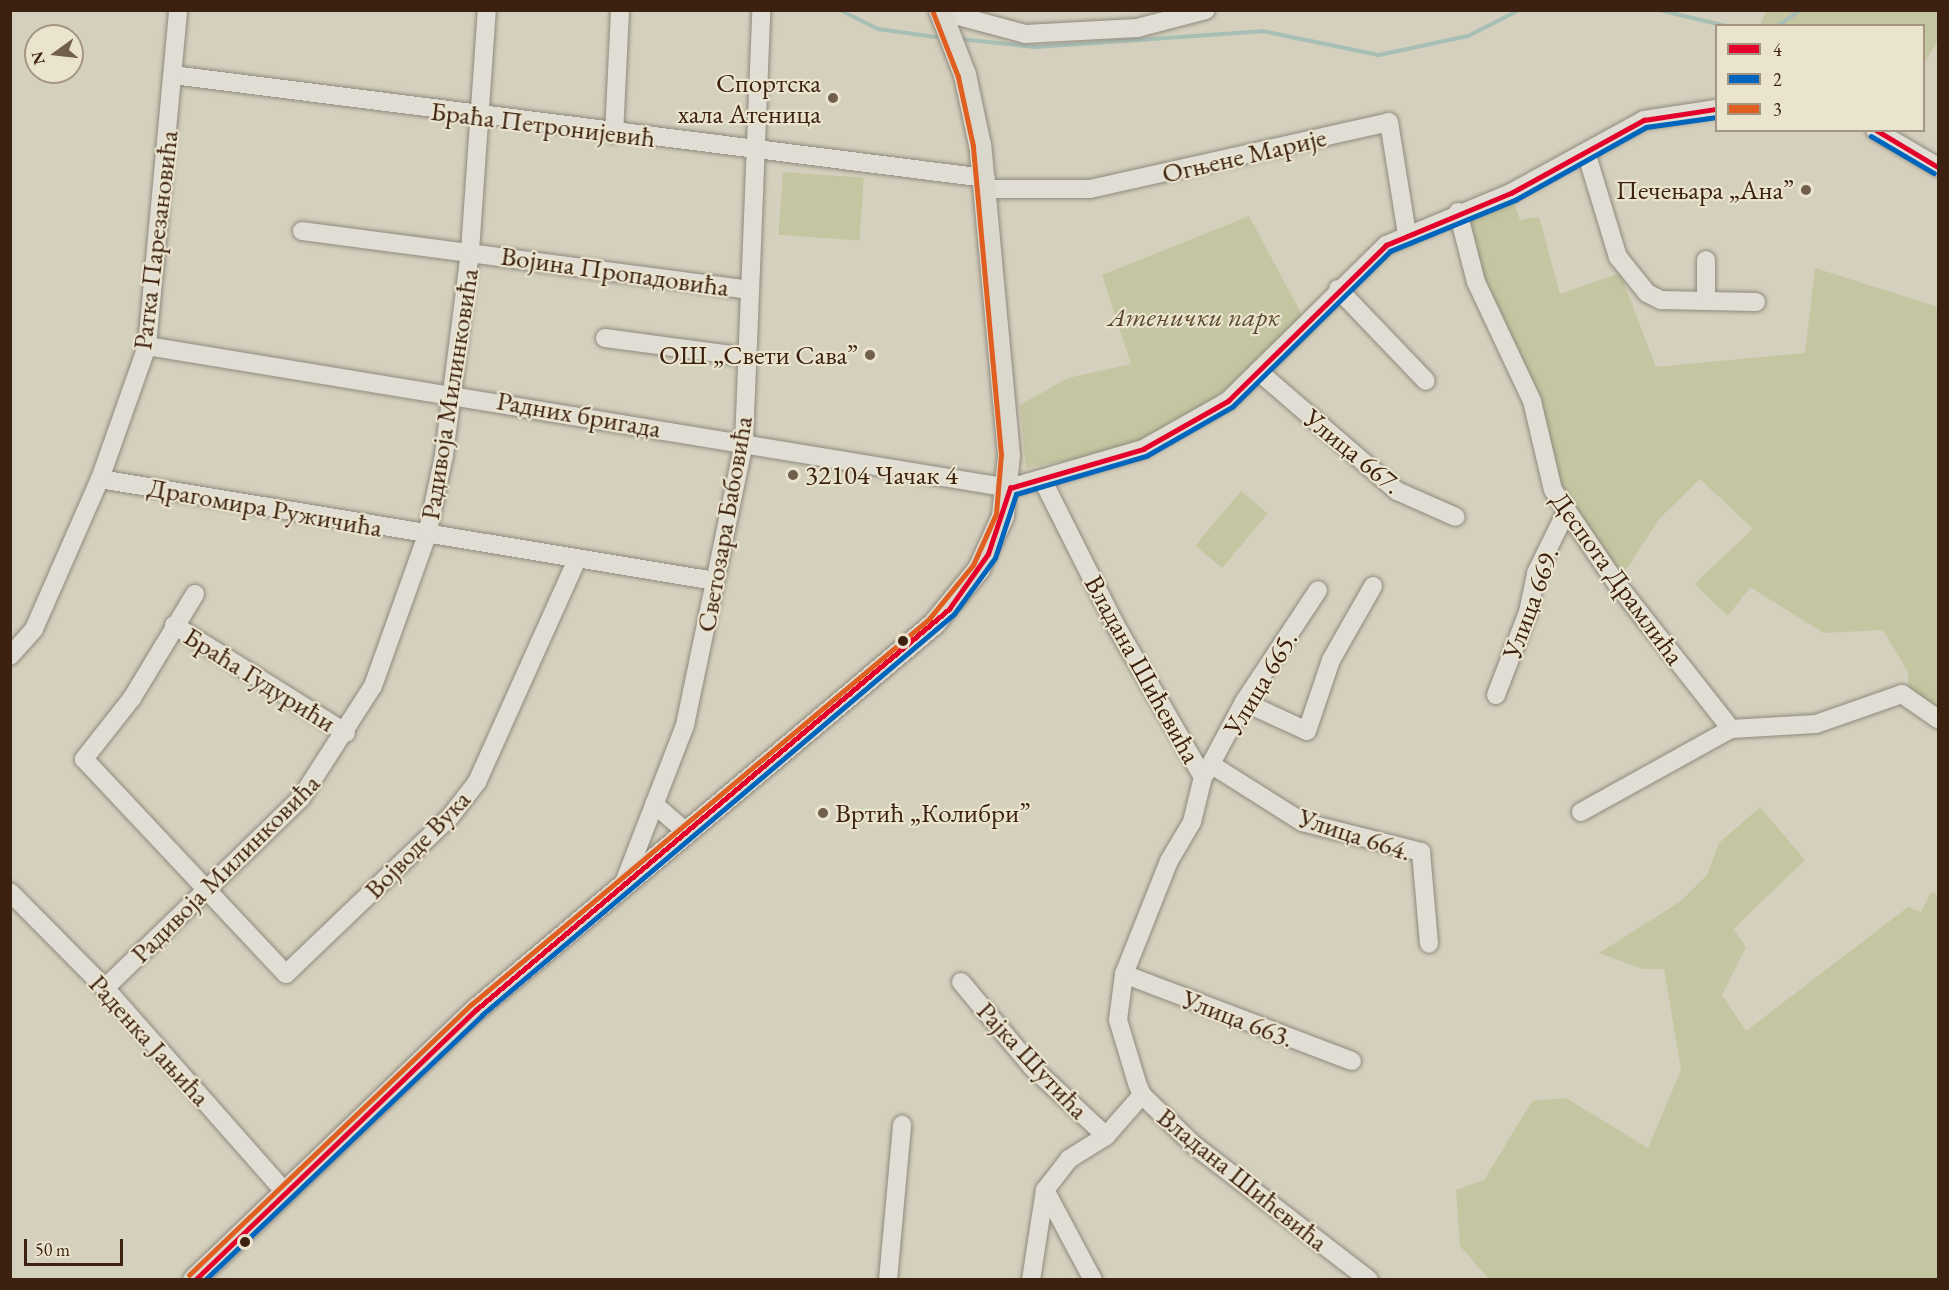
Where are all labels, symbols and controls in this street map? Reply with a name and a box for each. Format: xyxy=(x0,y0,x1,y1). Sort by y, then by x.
north arrow xyxy=(24,24,84,84)
legend xyxy=(1715,24,1925,132)
text: 4 xyxy=(1773,38,1782,61)
text: N xyxy=(26,49,50,67)
place label: Спортска хала Атеница xyxy=(678,66,821,129)
text: 2 xyxy=(1773,68,1782,91)
marker: Спортска хала Атеница xyxy=(826,91,840,105)
street label: Браћа Петронијевић xyxy=(429,94,657,154)
text: 3 xyxy=(1773,98,1782,121)
street label: Огњене Марије xyxy=(1159,120,1329,190)
street label: Ратка Парезановића xyxy=(125,128,185,352)
place label: Печењара „Ана” xyxy=(1616,174,1794,206)
marker: Печењара „Ана” xyxy=(1799,183,1813,197)
street label: Војина Пропадовића xyxy=(499,239,731,303)
street label: Радивоја Милинковића xyxy=(413,266,485,522)
park label: Атенички парк xyxy=(1108,301,1280,333)
place label: ОШ „Свети Сава” xyxy=(659,339,858,371)
marker: ОШ „Свети Сава” xyxy=(863,348,877,362)
street label: Радних бригада xyxy=(494,384,664,444)
street label: Улица 667. xyxy=(1297,402,1409,500)
street label: Светозара Бабовића xyxy=(689,413,759,635)
place label: 32104 Чачак 4 xyxy=(805,459,958,491)
marker: 32104 Чачак 4 xyxy=(786,468,800,482)
street label: Драгомира Ружичића xyxy=(145,470,385,544)
street label: Деспота Драмлића xyxy=(1544,485,1692,671)
street label: Улица 669. xyxy=(1495,543,1565,663)
street label: Владана Шићевића xyxy=(1078,569,1208,769)
street label: Браћа Гудурићи xyxy=(178,619,342,739)
street label: Улица 665. xyxy=(1216,625,1304,741)
unlabelled marker xyxy=(897,635,909,647)
street label: Радивоја Милинковића xyxy=(124,767,326,969)
street label: Војводе Вука xyxy=(357,783,477,905)
place label: Вртић „Колибри” xyxy=(835,797,1030,829)
street label: Улица 664. xyxy=(1294,801,1416,867)
marker: Вртић „Колибри” xyxy=(816,806,830,820)
street label: Раденка Јањића xyxy=(82,968,218,1112)
street label: Улица 663. xyxy=(1178,982,1298,1054)
street label: Рајка Шутића xyxy=(970,995,1096,1125)
street label: Владана Шићевића xyxy=(1151,1100,1335,1258)
scale bar xyxy=(27,1227,126,1265)
unlabelled marker xyxy=(239,1236,251,1248)
text: 50 m xyxy=(35,1238,70,1261)

